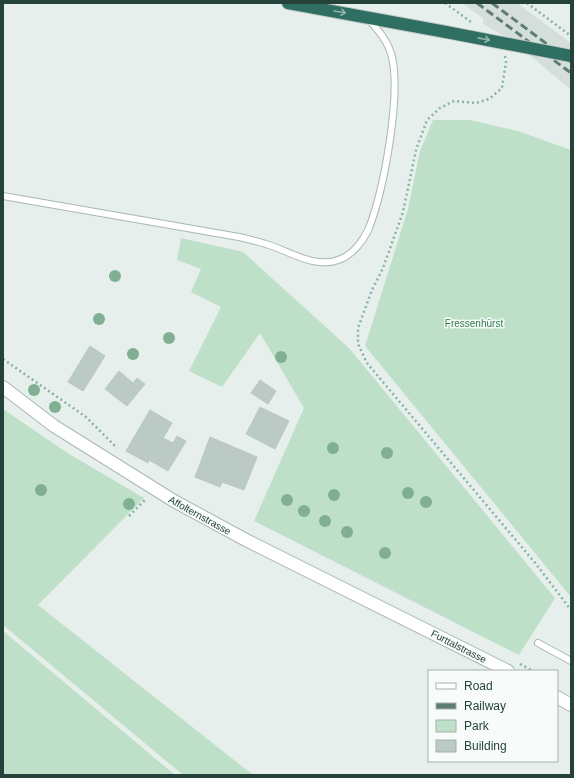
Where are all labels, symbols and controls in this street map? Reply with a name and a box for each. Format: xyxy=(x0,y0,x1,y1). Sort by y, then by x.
one-way arrow xyxy=(333,8,346,16)
one-way arrow xyxy=(477,35,490,43)
park label: Fressenhürst xyxy=(445,318,503,329)
street label: Affolternstrasse xyxy=(167,494,233,537)
street label: Furttalstrasse xyxy=(429,628,489,665)
legend xyxy=(428,670,558,762)
text: Road xyxy=(464,679,493,693)
text: Railway xyxy=(464,699,506,713)
text: Park xyxy=(464,719,490,733)
text: Building xyxy=(464,739,507,753)

